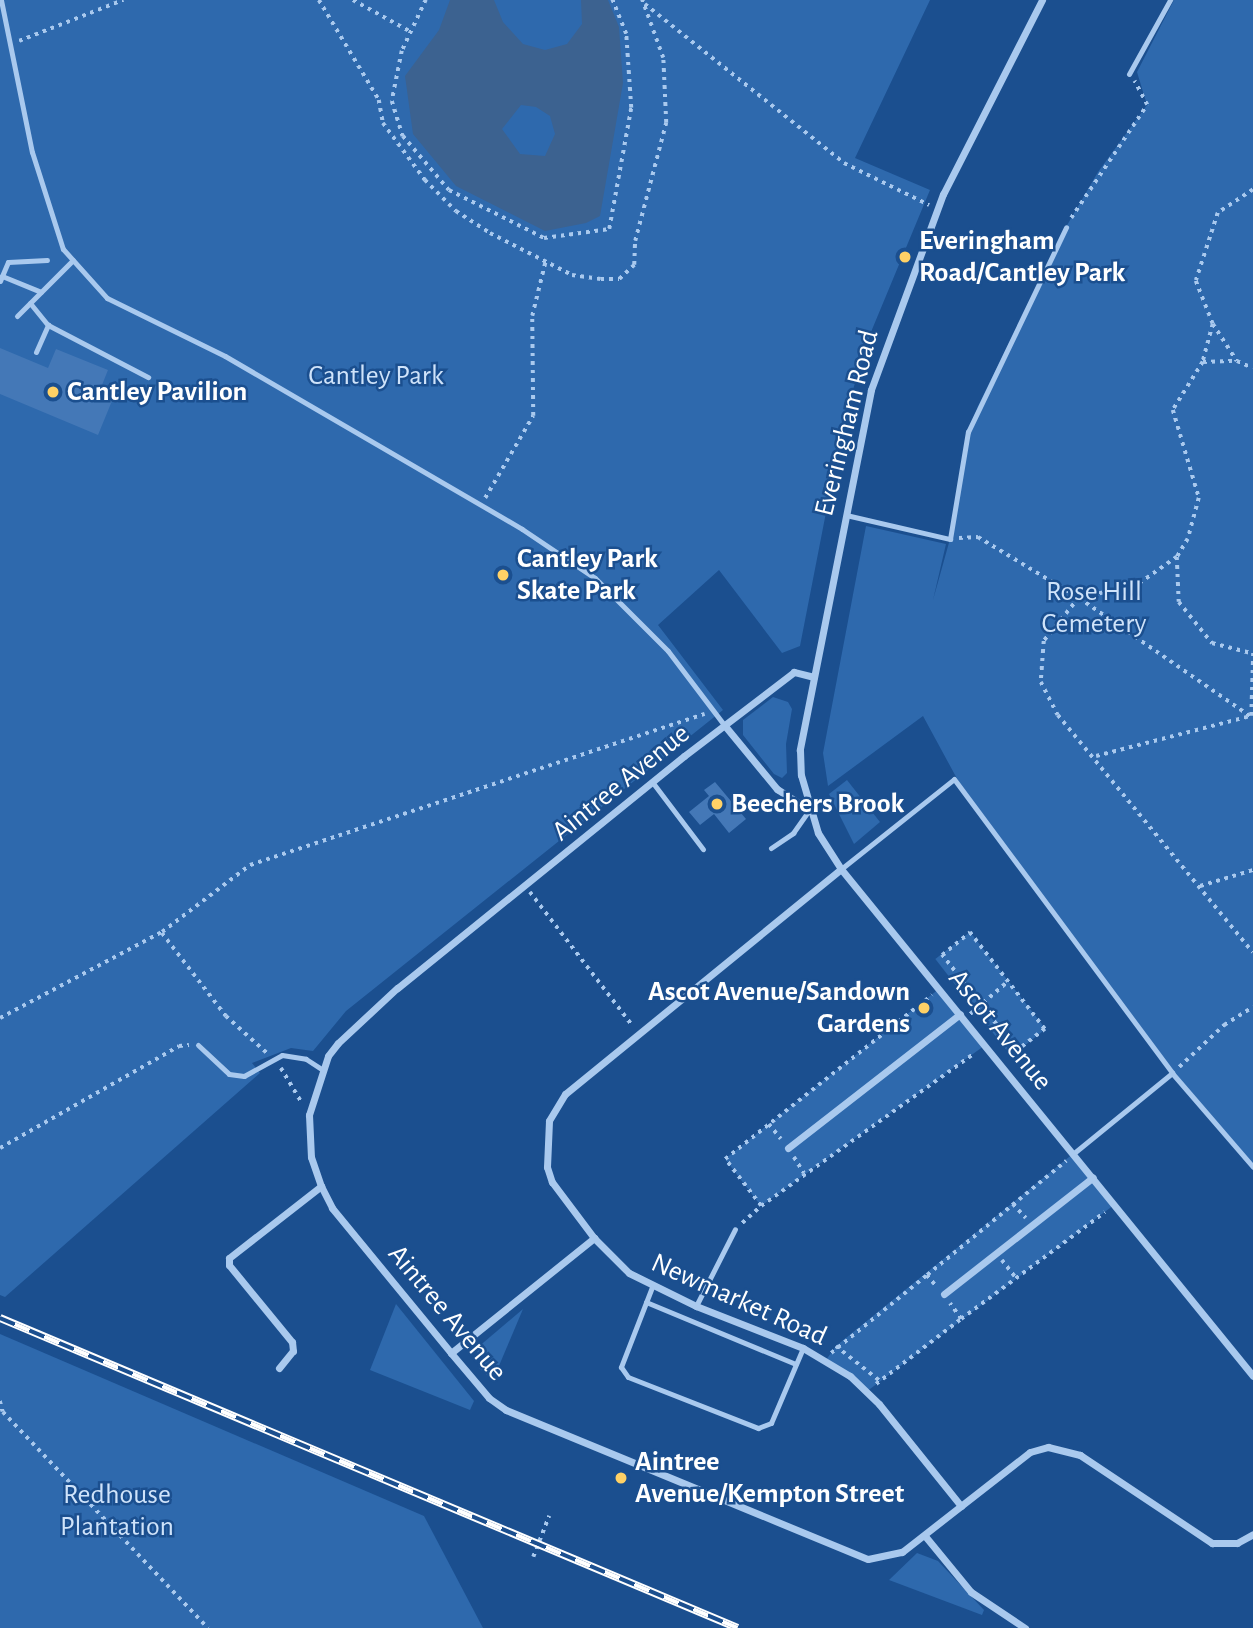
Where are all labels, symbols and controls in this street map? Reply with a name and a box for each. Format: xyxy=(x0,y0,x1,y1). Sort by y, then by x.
place label: Everingham Road/Cantley Park xyxy=(919,224,1125,290)
marker: Everingham Road/Cantley Park xyxy=(897,249,913,265)
street label: Everingham Road xyxy=(808,326,886,520)
park label: Cantley Park xyxy=(308,359,444,393)
place label: Cantley Pavilion xyxy=(67,375,247,409)
marker: Cantley Pavilion xyxy=(45,384,61,400)
place label: Cantley Park Skate Park xyxy=(517,542,658,608)
marker: Cantley Park Skate Park xyxy=(495,567,511,583)
park label: Rose Hill Cemetery xyxy=(1042,575,1146,641)
street label: Aintree Avenue xyxy=(545,717,697,849)
place label: Beechers Brook xyxy=(731,787,904,821)
marker: Beechers Brook xyxy=(709,796,725,812)
street label: Ascot Avenue xyxy=(941,963,1059,1097)
place label: Ascot Avenue/Sandown Gardens xyxy=(648,975,910,1041)
marker: Ascot Avenue/Sandown Gardens xyxy=(916,1000,932,1016)
street label: Aintree Avenue xyxy=(380,1238,514,1388)
street label: Newmarket Road xyxy=(646,1246,832,1354)
place label: Aintree Avenue/Kempton Street xyxy=(635,1445,904,1511)
marker: Aintree Avenue/Kempton Street xyxy=(613,1470,629,1486)
park label: Redhouse Plantation xyxy=(60,1478,174,1544)

